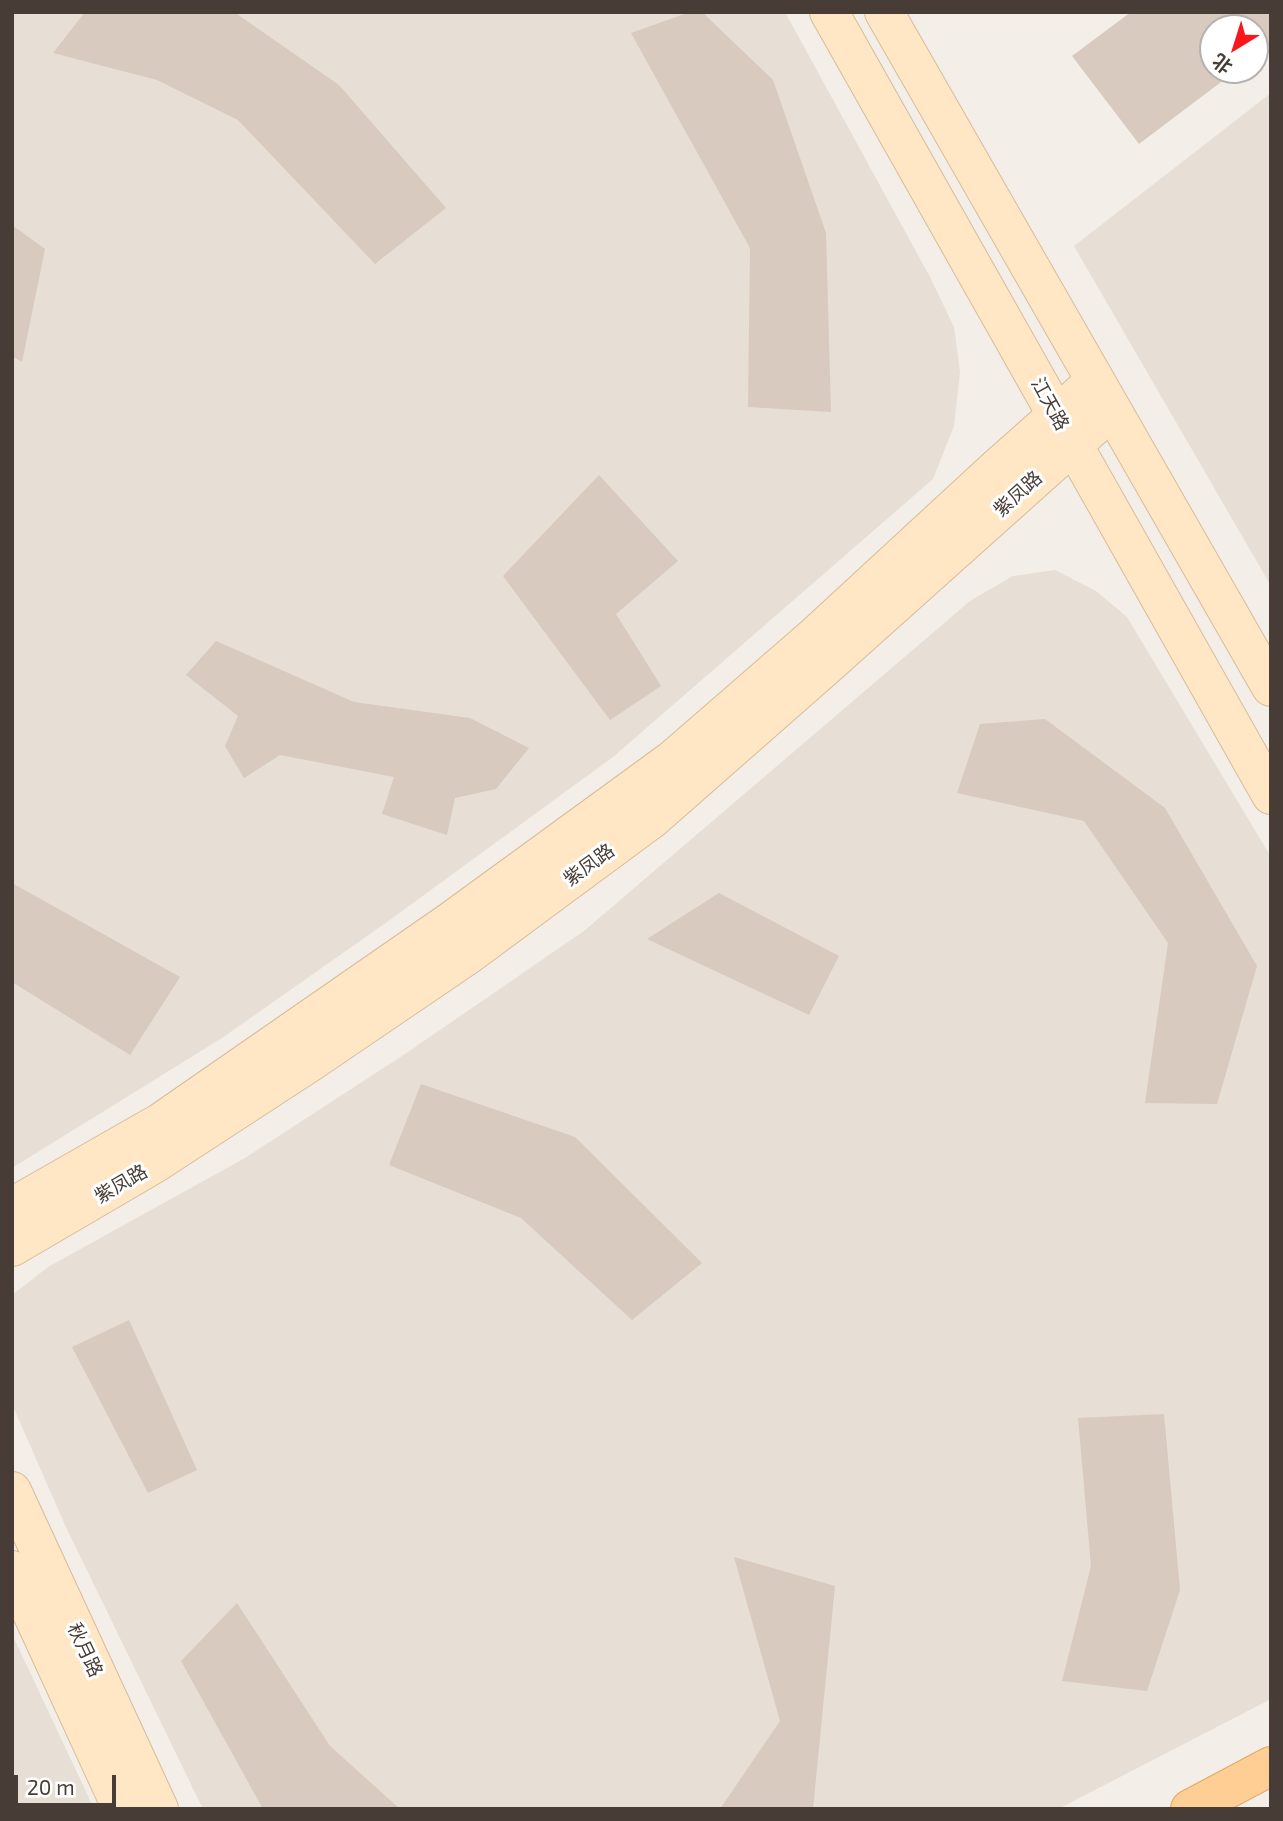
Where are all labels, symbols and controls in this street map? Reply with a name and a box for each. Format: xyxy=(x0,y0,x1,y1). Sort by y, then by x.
north arrow xyxy=(1199,14,1269,84)
text: 北 xyxy=(1207,49,1237,79)
street label: 江天路 xyxy=(1026,374,1074,434)
street label: 紫凤路 xyxy=(989,466,1047,522)
street label: 紫凤路 xyxy=(559,839,619,891)
street label: 紫凤路 xyxy=(91,1160,151,1208)
street label: 秋月路 xyxy=(63,1619,107,1681)
scale bar xyxy=(18,1762,119,1806)
text: 20 m xyxy=(27,1774,75,1799)

